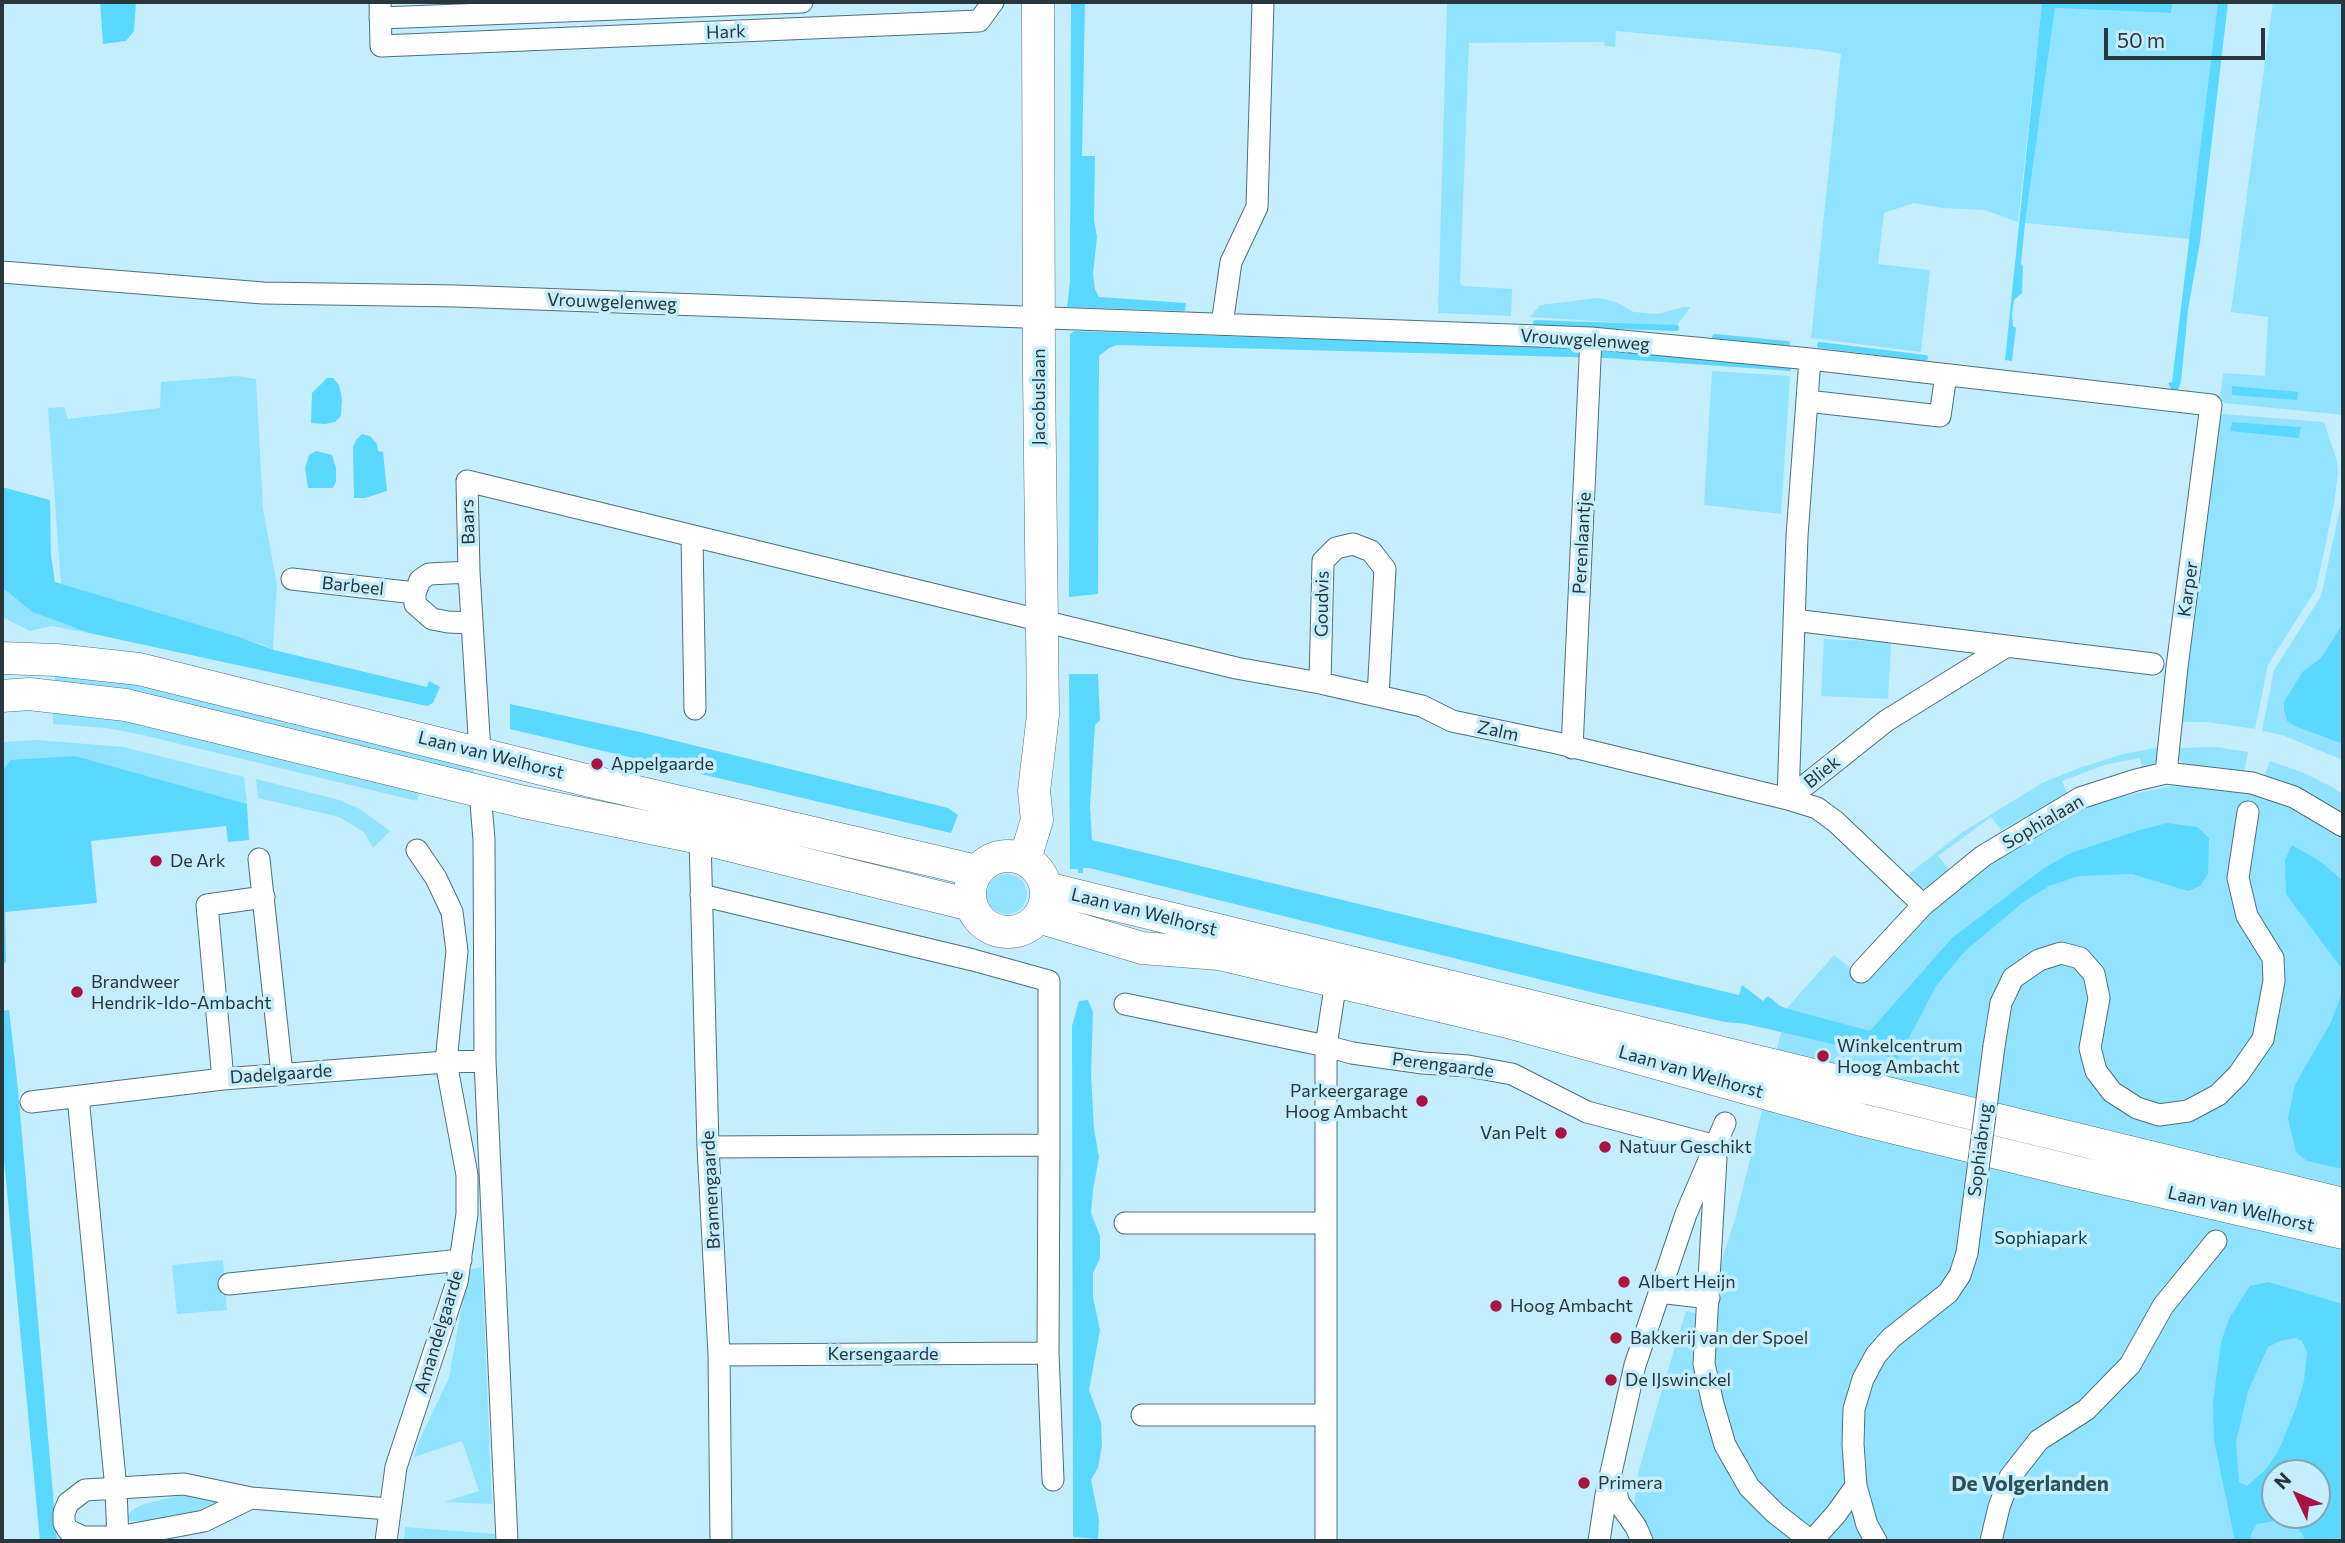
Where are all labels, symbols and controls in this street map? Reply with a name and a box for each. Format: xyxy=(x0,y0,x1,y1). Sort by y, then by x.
scale bar xyxy=(2107,14,2268,58)
street label: Hark xyxy=(706,21,746,43)
text: 50 m xyxy=(2117,27,2165,52)
street label: Vrouwgelenweg xyxy=(547,289,677,315)
street label: Vrouwgelenweg xyxy=(1519,325,1651,355)
street label: Jacobuslaan xyxy=(1028,349,1050,445)
street label: Perenlaantje xyxy=(1569,491,1595,595)
street label: Baars xyxy=(456,499,480,545)
street label: Karper xyxy=(2173,560,2203,618)
street label: Goudvis xyxy=(1311,571,1333,637)
street label: Barbeel xyxy=(321,572,385,600)
street label: Zalm xyxy=(1475,716,1521,746)
street label: Laan van Welhorst xyxy=(416,726,566,784)
street label: Bliek xyxy=(1800,751,1844,793)
place label: Appelgaarde xyxy=(611,753,714,775)
marker: Appelgaarde xyxy=(589,756,605,772)
street label: Sophialaan xyxy=(1999,790,2087,854)
place label: De Ark xyxy=(170,850,226,872)
marker: De Ark xyxy=(148,853,164,869)
street label: Laan van Welhorst xyxy=(1069,883,1219,941)
place label: Brandweer Hendrik-Ido-Ambacht xyxy=(91,971,272,1014)
marker: Brandweer Hendrik-Ido-Ambacht xyxy=(69,984,85,1000)
place label: Winkelcentrum Hoog Ambacht xyxy=(1837,1035,1963,1078)
street label: Laan van Welhorst xyxy=(1616,1041,1766,1103)
street label: Perengaarde xyxy=(1391,1048,1495,1082)
marker: Winkelcentrum Hoog Ambacht xyxy=(1815,1048,1831,1064)
street label: Dadelgaarde xyxy=(229,1060,333,1088)
place label: Parkeergarage Hoog Ambacht xyxy=(1285,1080,1408,1122)
marker: Parkeergarage Hoog Ambacht xyxy=(1414,1093,1430,1109)
street label: Sophiabrug xyxy=(1964,1102,1996,1198)
place label: Van Pelt xyxy=(1480,1122,1547,1144)
marker: Van Pelt xyxy=(1553,1125,1569,1141)
street label: Bramengaarde xyxy=(697,1130,725,1250)
place label: Natuur Geschikt xyxy=(1619,1136,1752,1158)
marker: Natuur Geschikt xyxy=(1597,1139,1613,1155)
street label: Laan van Welhorst xyxy=(2166,1182,2316,1236)
park label: Sophiapark xyxy=(1994,1227,2088,1249)
street label: Amandelgaarde xyxy=(410,1268,468,1396)
place label: Albert Heijn xyxy=(1638,1271,1736,1293)
marker: Albert Heijn xyxy=(1616,1274,1632,1290)
place label: Hoog Ambacht xyxy=(1510,1295,1633,1317)
marker: Hoog Ambacht xyxy=(1488,1298,1504,1314)
place label: Bakkerij van der Spoel xyxy=(1630,1327,1808,1349)
marker: Bakkerij van der Spoel xyxy=(1608,1330,1624,1346)
street label: Kersengaarde xyxy=(827,1343,939,1365)
place label: De IJswinckel xyxy=(1625,1369,1731,1391)
marker: De IJswinckel xyxy=(1603,1372,1619,1388)
north arrow xyxy=(2261,1459,2331,1529)
text: N xyxy=(2269,1467,2295,1494)
district label: De Volgerlanden xyxy=(1951,1471,2109,1497)
place label: Primera xyxy=(1598,1472,1663,1494)
marker: Primera xyxy=(1576,1475,1592,1491)

